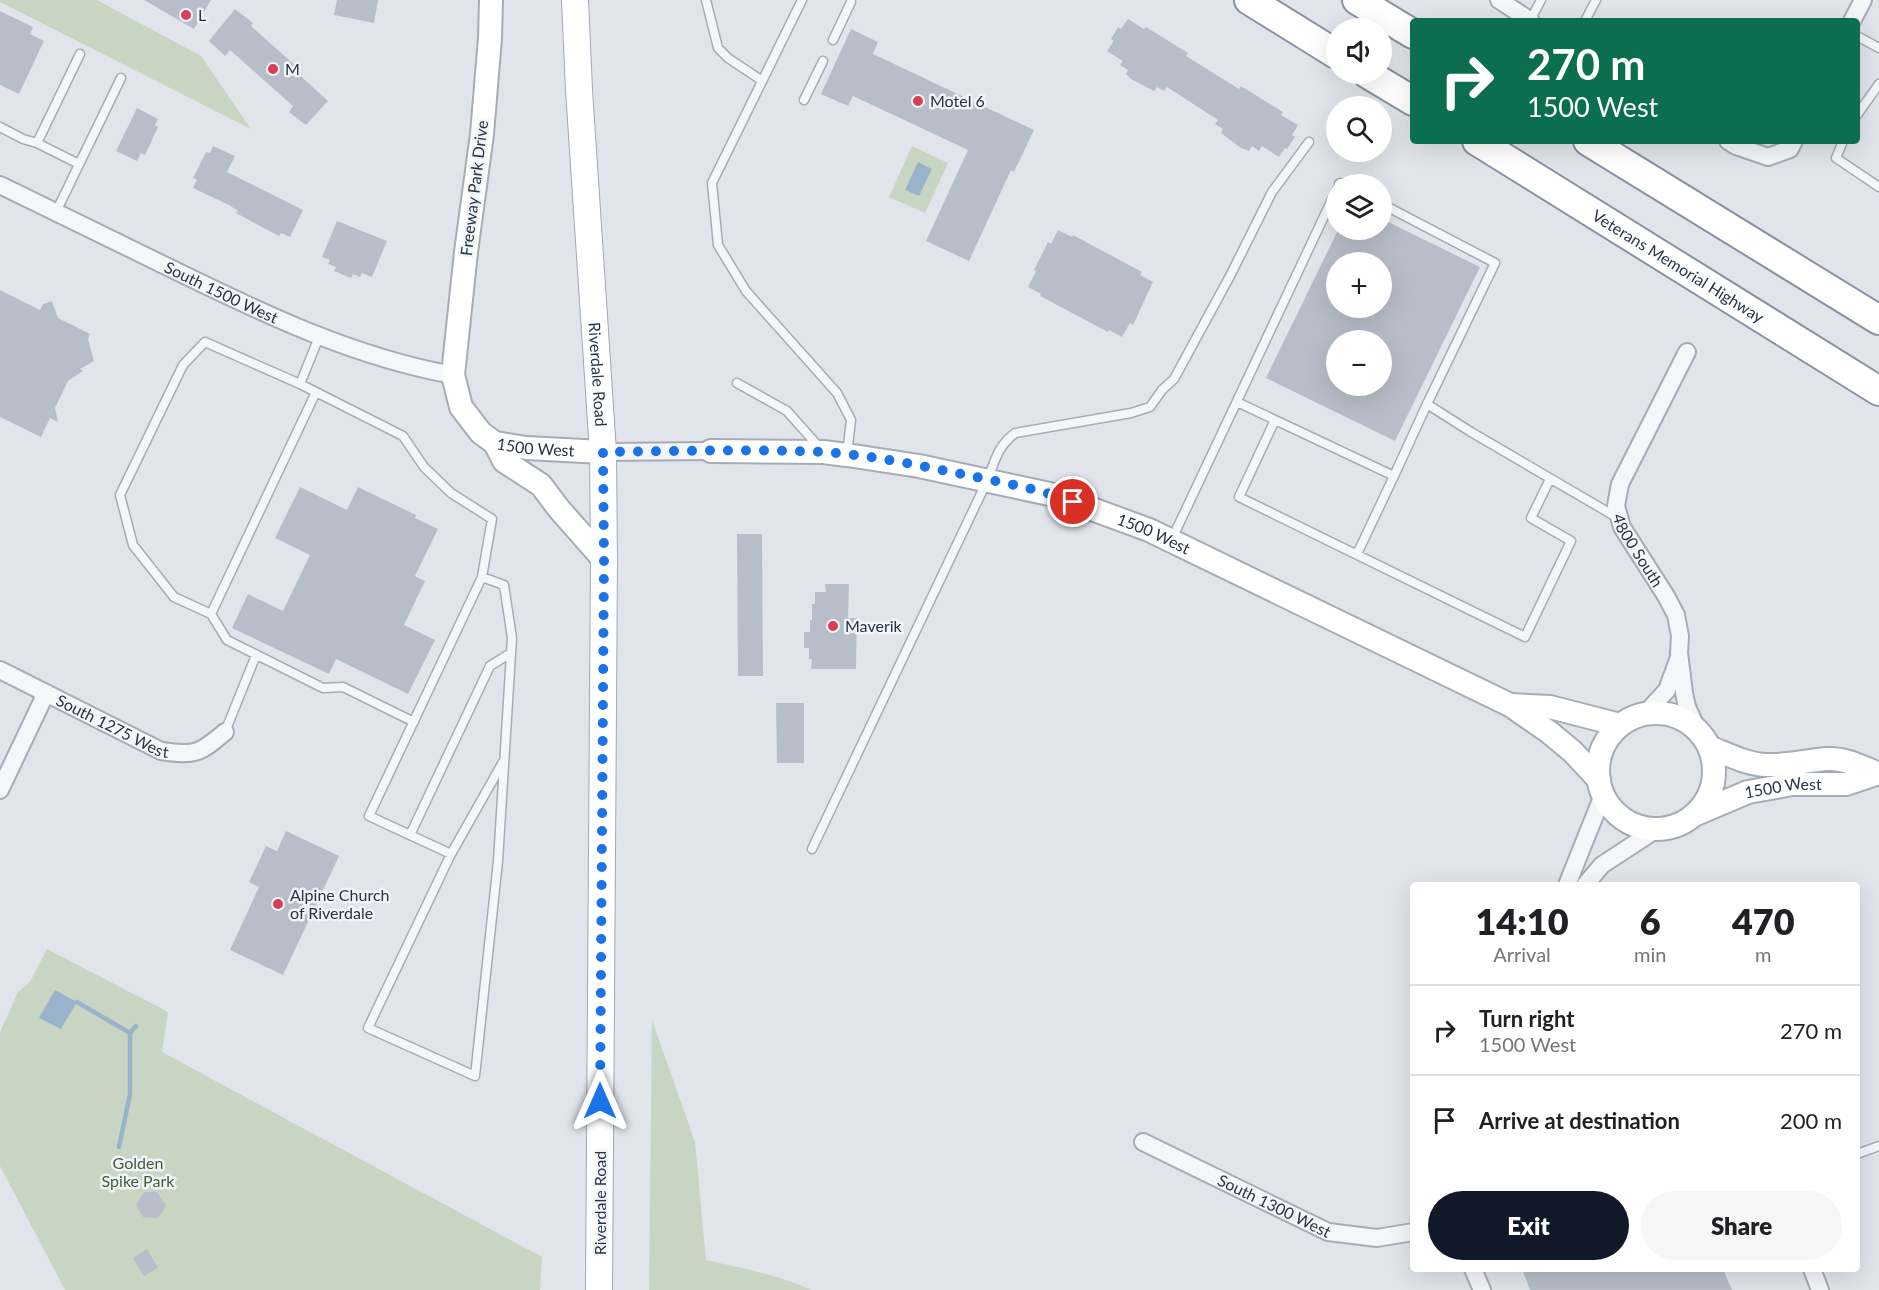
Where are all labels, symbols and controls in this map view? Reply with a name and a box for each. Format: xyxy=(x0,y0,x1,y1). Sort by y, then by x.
place label: L xyxy=(198,5,206,24)
marker: L xyxy=(179,8,193,22)
map controls xyxy=(1326,18,1392,396)
button: sound xyxy=(1326,18,1392,84)
text: 270 m xyxy=(1527,39,1645,89)
icon: right xyxy=(1428,42,1506,120)
place label: M xyxy=(285,59,300,78)
marker: M xyxy=(266,62,280,76)
text: 1500 West xyxy=(1527,90,1658,123)
place label: Motel 6 xyxy=(930,91,985,110)
marker: Motel 6 xyxy=(911,94,925,108)
button: search xyxy=(1326,96,1392,162)
street label: Freeway Park Drive xyxy=(456,119,491,257)
button: layers xyxy=(1326,174,1392,240)
street label: Veterans Memorial Highway xyxy=(1589,205,1768,327)
button: + xyxy=(1326,252,1392,318)
street label: South 1500 West xyxy=(162,257,281,327)
street label: Riverdale Road xyxy=(585,321,611,427)
button: − xyxy=(1326,330,1392,396)
street label: 1500 West xyxy=(496,433,575,460)
pin xyxy=(1047,476,1098,527)
icon: arrive xyxy=(1056,485,1089,518)
street label: 1500 West xyxy=(1115,509,1194,558)
street label: 4800 South xyxy=(1610,511,1668,590)
place label: Maverik xyxy=(845,616,903,635)
marker: Maverik xyxy=(826,619,840,633)
street label: South 1275 West xyxy=(53,690,170,761)
street label: 1500 West xyxy=(1743,773,1822,801)
place label: Alpine Church of Riverdale xyxy=(290,885,389,922)
marker: Alpine Church of Riverdale xyxy=(271,897,285,911)
text: 14:10 xyxy=(1475,899,1569,943)
text: 6 xyxy=(1640,899,1661,943)
text: 470 xyxy=(1732,899,1795,943)
text: Arrival xyxy=(1493,942,1551,966)
text: min xyxy=(1634,942,1666,966)
text: m xyxy=(1755,942,1771,966)
text: Turn right xyxy=(1479,1005,1574,1032)
icon: right xyxy=(1428,1014,1461,1047)
text: 270 m xyxy=(1780,1017,1842,1044)
text: 1500 West xyxy=(1479,1032,1576,1056)
position arrow xyxy=(568,1069,632,1133)
icon: arrive xyxy=(1428,1104,1461,1137)
text: Arrive at destination xyxy=(1479,1107,1680,1134)
text: 200 m xyxy=(1780,1107,1842,1134)
street label: Riverdale Road xyxy=(590,1151,609,1255)
park label: Golden Spike Park xyxy=(102,1153,175,1190)
street label: South 1300 West xyxy=(1215,1170,1334,1241)
button: Exit xyxy=(1428,1191,1629,1260)
button: Share xyxy=(1641,1191,1842,1260)

